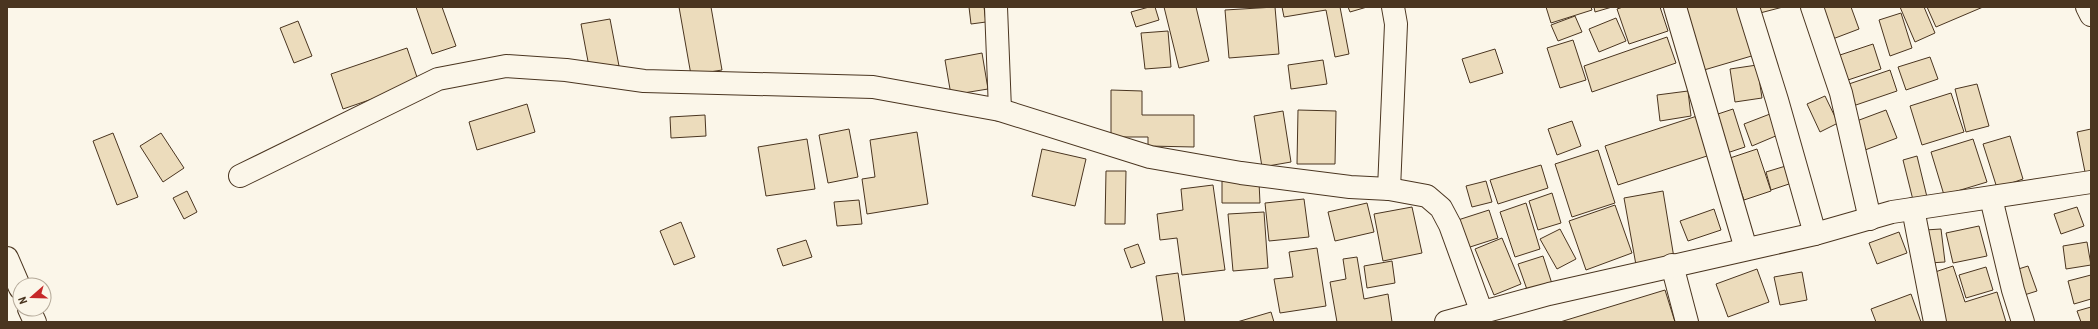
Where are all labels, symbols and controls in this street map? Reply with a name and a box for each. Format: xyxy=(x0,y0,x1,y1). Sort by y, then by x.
north arrow xyxy=(12,277,52,317)
text: N xyxy=(16,295,30,306)

